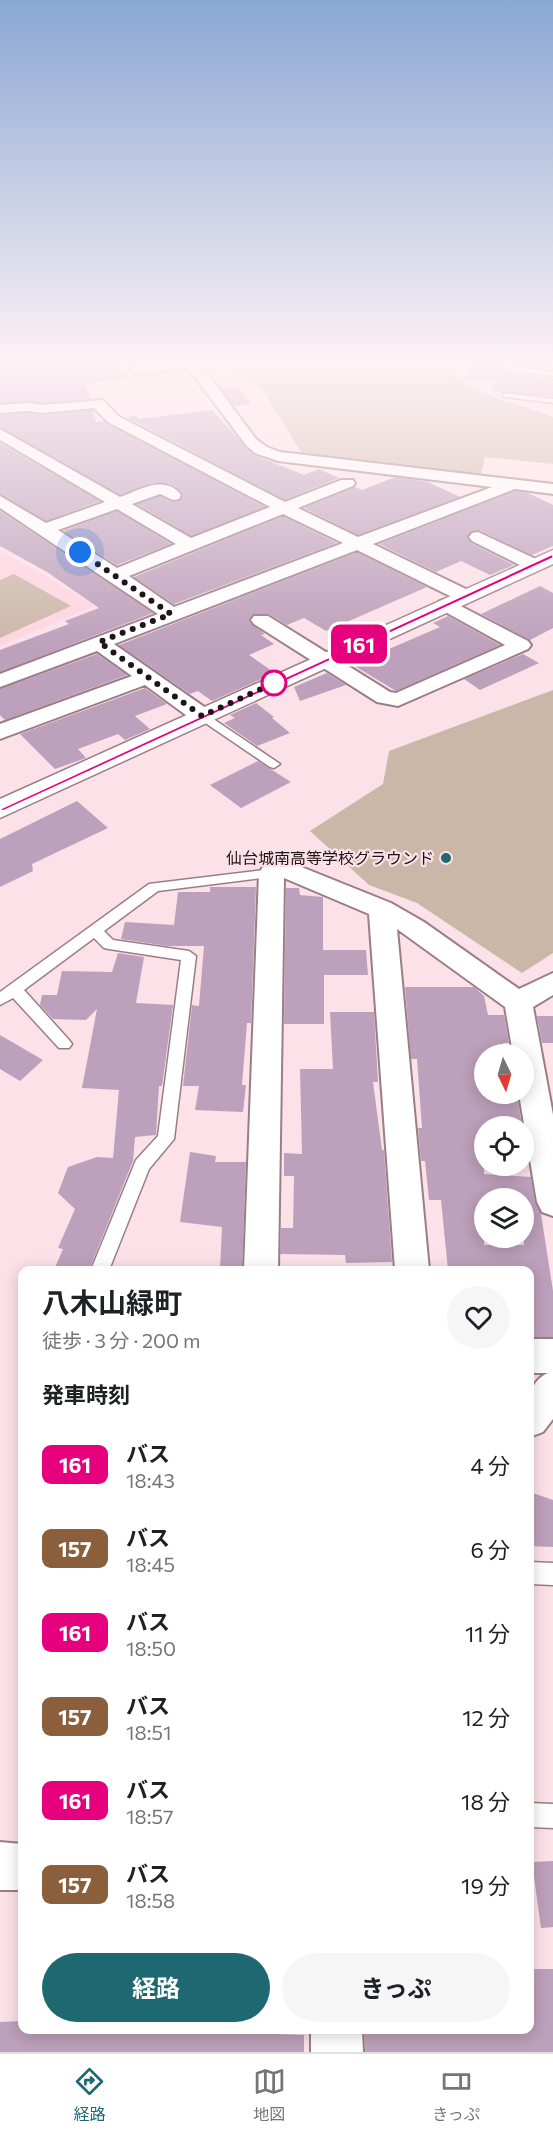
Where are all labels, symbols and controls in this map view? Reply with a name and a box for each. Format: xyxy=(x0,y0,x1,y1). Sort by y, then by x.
your location xyxy=(65,537,95,567)
line badge: 161 xyxy=(324,624,394,664)
text: 161 xyxy=(343,632,375,657)
unlabelled marker xyxy=(261,670,287,696)
place label: 仙台城南高等学校グラウンド xyxy=(226,848,434,867)
marker: 仙台城南高等学校グラウンド xyxy=(439,851,453,865)
north arrow xyxy=(474,1044,534,1104)
map controls xyxy=(474,1044,534,1248)
button: locate xyxy=(474,1116,534,1176)
button: layers xyxy=(474,1188,534,1248)
text: 八木山緑町 xyxy=(42,1285,182,1319)
button: heart xyxy=(447,1286,510,1349)
text: 徒歩 · 3 分 · 200 m xyxy=(42,1328,200,1352)
text: 発車時刻 xyxy=(42,1381,130,1408)
text: バス xyxy=(126,1440,170,1467)
text: 161 xyxy=(59,1452,91,1477)
text: 4 分 xyxy=(471,1452,510,1479)
text: 18:43 xyxy=(126,1468,175,1492)
text: バス xyxy=(126,1524,170,1551)
text: 157 xyxy=(58,1536,92,1561)
text: 6 分 xyxy=(470,1536,510,1563)
text: 18:45 xyxy=(126,1552,175,1576)
text: バス xyxy=(126,1608,170,1635)
text: 161 xyxy=(59,1620,91,1645)
text: 11 分 xyxy=(465,1620,510,1647)
text: 18:50 xyxy=(126,1636,176,1660)
text: バス xyxy=(126,1692,170,1719)
text: 157 xyxy=(58,1704,92,1729)
text: 12 分 xyxy=(462,1704,510,1731)
text: 18:51 xyxy=(126,1720,171,1744)
text: バス xyxy=(126,1776,170,1803)
text: 161 xyxy=(59,1788,91,1813)
text: 18 分 xyxy=(461,1788,510,1815)
text: 18:57 xyxy=(126,1804,173,1828)
text: バス xyxy=(126,1860,170,1887)
text: 157 xyxy=(58,1872,92,1897)
text: 19 分 xyxy=(461,1872,510,1899)
text: 18:58 xyxy=(126,1888,175,1912)
button: 経路 xyxy=(42,1953,270,2022)
button: きっぷ xyxy=(282,1953,510,2022)
tab: 経路 xyxy=(73,2065,106,2125)
tab: 地図 xyxy=(253,2065,286,2125)
tab: きっぷ xyxy=(432,2065,480,2125)

